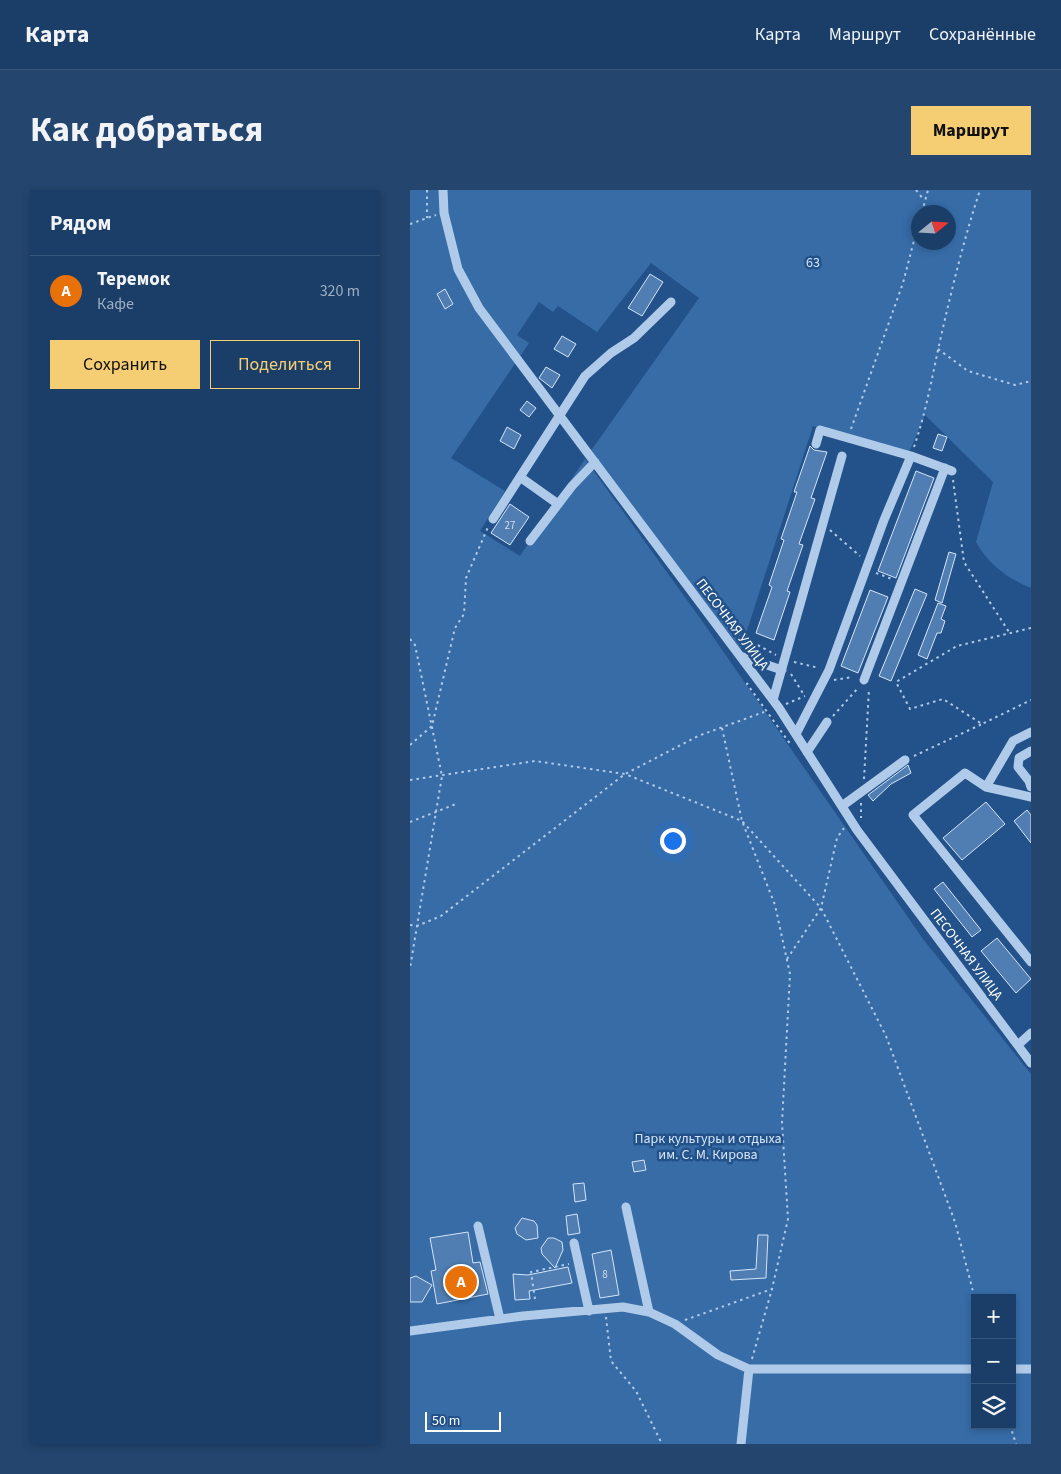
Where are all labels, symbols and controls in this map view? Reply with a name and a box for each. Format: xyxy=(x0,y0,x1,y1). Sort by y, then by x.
text: Карта xyxy=(25,17,89,52)
text: Карта xyxy=(755,22,801,47)
text: Маршрут xyxy=(829,22,901,47)
text: Сохранённые xyxy=(929,22,1036,47)
text: Как добраться xyxy=(30,105,263,155)
button: Маршрут xyxy=(911,106,1031,155)
north arrow xyxy=(911,205,956,250)
text: Рядом xyxy=(50,208,111,238)
park label: 63 xyxy=(806,253,820,273)
text: Теремок xyxy=(97,266,170,293)
text: A xyxy=(61,280,71,302)
text: 320 m xyxy=(320,280,360,302)
text: Кафе xyxy=(97,293,134,315)
button: Сохранить xyxy=(50,340,200,389)
button: Поделиться xyxy=(210,340,360,389)
house number: 27 xyxy=(505,518,515,533)
street label: ПЕСОЧНАЯ УЛИЦА xyxy=(691,575,774,675)
your location xyxy=(660,828,686,854)
street label: ПЕСОЧНАЯ УЛИЦА xyxy=(925,905,1008,1005)
park label: Парк культуры и отдыха им. С. М. Кирова xyxy=(634,1129,782,1165)
pin: A xyxy=(445,1263,477,1301)
house number: 8 xyxy=(602,1267,608,1282)
map controls xyxy=(971,1294,1016,1429)
button: + xyxy=(971,1294,1016,1339)
button: − xyxy=(971,1339,1016,1384)
button: layers xyxy=(971,1384,1016,1429)
scale bar xyxy=(425,1409,501,1432)
text: 50 m xyxy=(432,1411,460,1431)

